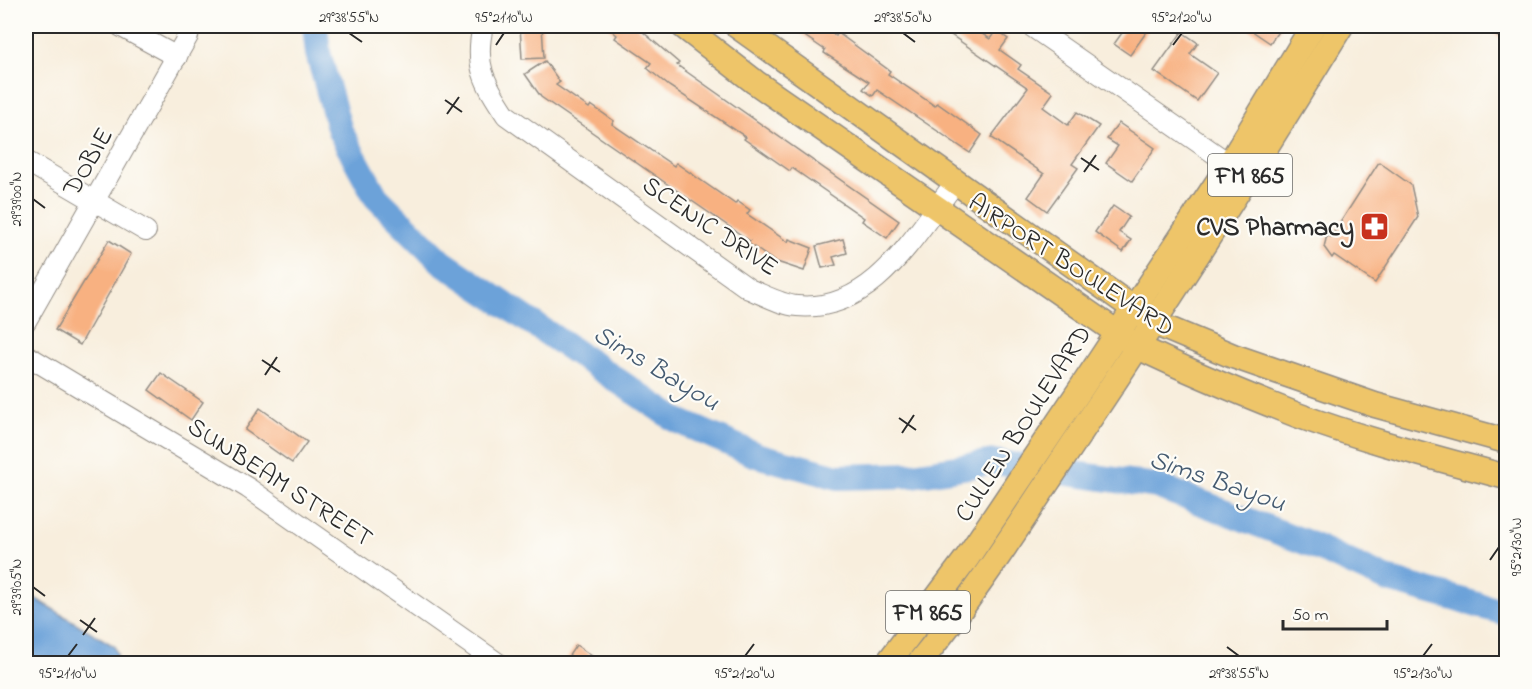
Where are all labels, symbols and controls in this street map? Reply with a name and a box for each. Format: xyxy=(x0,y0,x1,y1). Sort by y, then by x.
text: 29°38'55"N xyxy=(319,7,379,29)
text: 95°21'10"W xyxy=(475,7,533,29)
text: 29°38'50"N xyxy=(874,7,932,29)
text: 95°21'20"W xyxy=(1152,7,1212,29)
street label: DOBIE xyxy=(54,121,124,205)
road number: FM 865 xyxy=(1208,154,1292,196)
street label: SCENIC DRIVE xyxy=(634,168,785,287)
text: 29°39'00"N xyxy=(6,172,28,226)
street label: AIRPORT BOULEVARD xyxy=(960,185,1181,348)
place label: CVS Pharmacy xyxy=(1196,210,1354,248)
pharmacy icon: CVS Pharmacy xyxy=(1359,210,1391,242)
water label: Sims Bayou xyxy=(585,316,726,422)
street label: CULLEN BOULEVARD xyxy=(947,319,1102,531)
street label: SUNBEAM STREET xyxy=(179,409,380,558)
water label: Sims Bayou xyxy=(1144,441,1290,524)
text: 95°21'30"W xyxy=(1506,518,1528,576)
text: 29°39'05"N xyxy=(6,559,28,615)
road number: FM 865 xyxy=(886,591,970,633)
scale bar xyxy=(1283,593,1386,631)
text: 50 m xyxy=(1292,603,1329,629)
text: 95°21'10"W xyxy=(39,663,97,685)
text: 95°21'20"W xyxy=(715,663,775,685)
text: 29°38'55"N xyxy=(1209,663,1269,685)
text: 95°21'30"W xyxy=(1394,663,1452,685)

